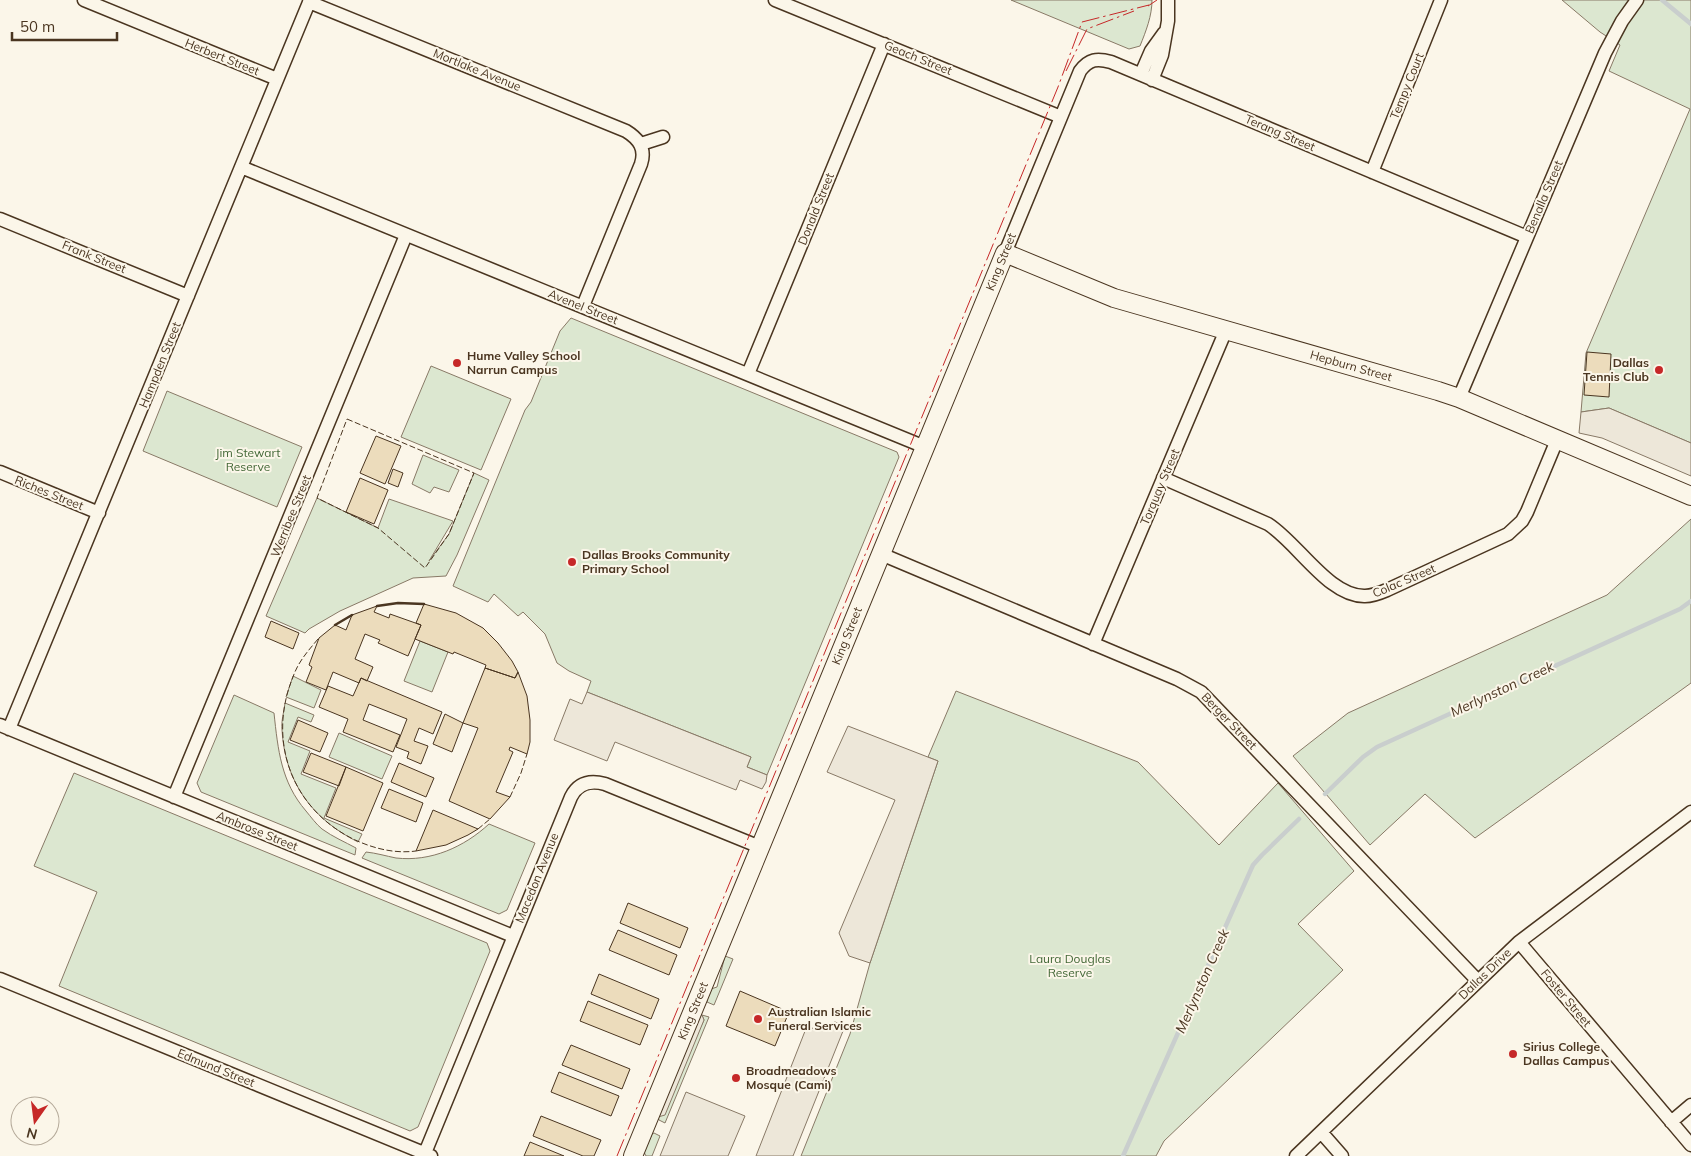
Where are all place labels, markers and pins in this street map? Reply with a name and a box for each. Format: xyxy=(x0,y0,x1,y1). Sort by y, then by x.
place label: Hume Valley School Narrun Campus xyxy=(467,348,580,377)
place label: Dallas Tennis Club xyxy=(1583,355,1649,384)
marker: Hume Valley School Narrun Campus xyxy=(451,357,463,369)
marker: Dallas Tennis Club xyxy=(1653,364,1665,376)
place label: Dallas Brooks Community Primary School xyxy=(582,547,730,576)
marker: Dallas Brooks Community Primary School xyxy=(566,556,578,568)
place label: Australian Islamic Funeral Services xyxy=(768,1004,871,1033)
marker: Australian Islamic Funeral Services xyxy=(752,1013,764,1025)
place label: Sirius College Dallas Campus xyxy=(1523,1039,1609,1068)
marker: Sirius College Dallas Campus xyxy=(1507,1048,1519,1060)
place label: Broadmeadows Mosque (Cami) xyxy=(746,1063,837,1092)
marker: Broadmeadows Mosque (Cami) xyxy=(730,1072,742,1084)

